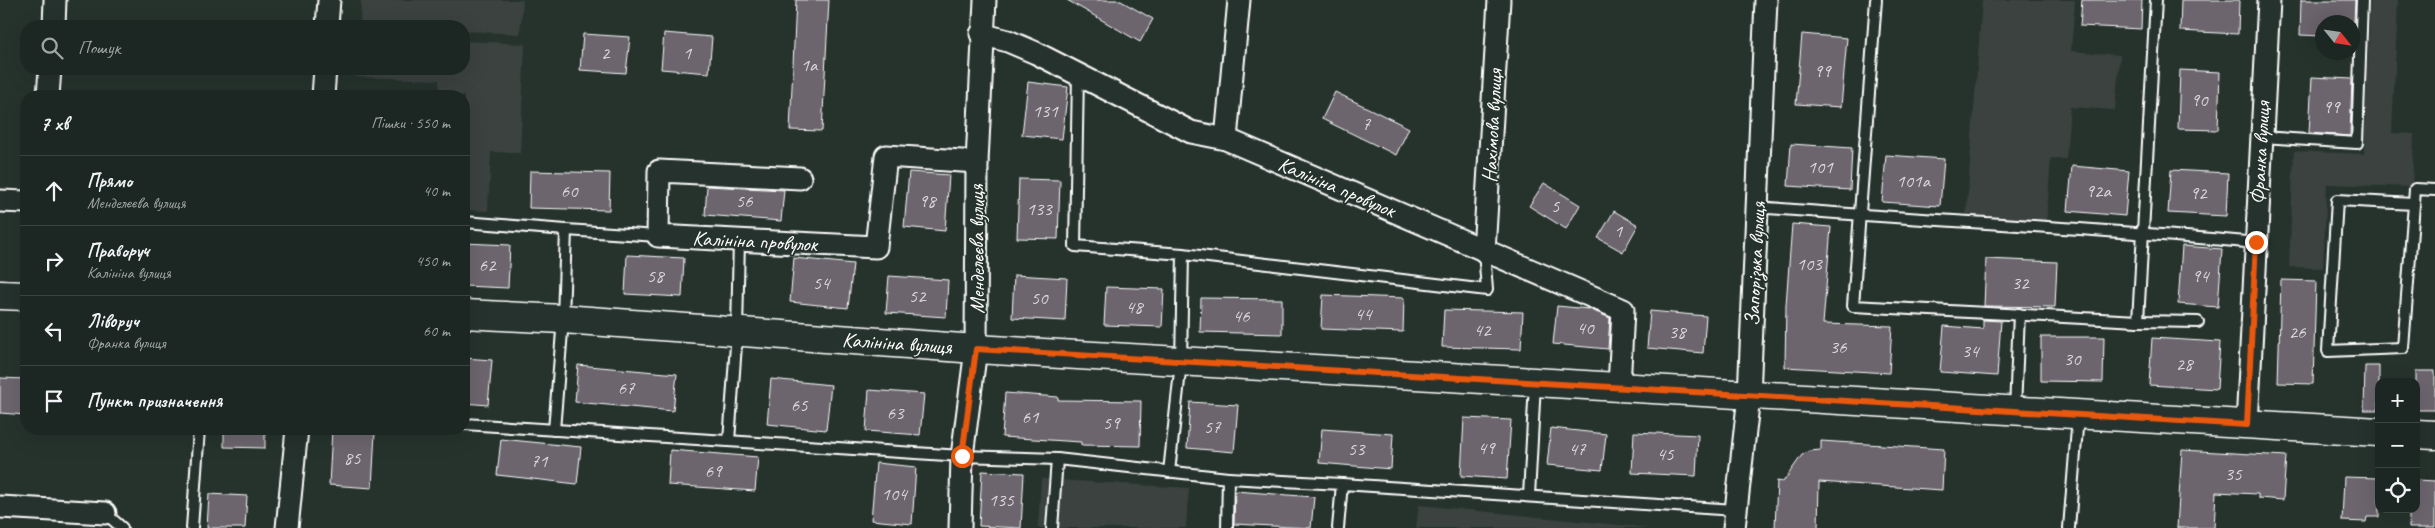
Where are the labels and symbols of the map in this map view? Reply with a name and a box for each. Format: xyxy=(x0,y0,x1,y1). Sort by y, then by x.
north arrow xyxy=(2315,15,2360,60)
house number: 2 xyxy=(601,41,611,65)
house number: 1 xyxy=(683,41,693,65)
house number: 1а xyxy=(801,53,819,77)
house number: 99 xyxy=(1813,59,1832,83)
street label: Нахімова вулиця xyxy=(1476,67,1508,183)
house number: 90 xyxy=(2190,88,2209,112)
house number: 99 xyxy=(2322,95,2341,119)
house number: 131 xyxy=(1032,99,1059,123)
street label: Франка вулиця xyxy=(2244,99,2276,205)
house number: 7 xyxy=(1362,112,1372,136)
street label: Калініна провулок xyxy=(1274,151,1401,224)
house number: 101 xyxy=(1807,155,1834,179)
house number: 101а xyxy=(1896,169,1932,193)
house number: 60 xyxy=(560,179,579,203)
house number: 92а xyxy=(2085,179,2112,203)
house number: 92 xyxy=(2189,181,2208,205)
street label: Менделєєва вулиця xyxy=(964,183,990,314)
house number: 56 xyxy=(735,189,754,213)
house number: 98 xyxy=(918,189,938,213)
house number: 5 xyxy=(1551,194,1561,218)
house number: 133 xyxy=(1026,197,1053,221)
street label: Запорізька вулиця xyxy=(1739,200,1772,327)
house number: 1 xyxy=(1614,219,1624,243)
street label: Калініна провулок xyxy=(692,225,819,257)
route end xyxy=(2245,231,2268,254)
house number: 103 xyxy=(1796,252,1823,276)
house number: 62 xyxy=(478,253,497,277)
house number: 58 xyxy=(646,264,666,288)
house number: 94 xyxy=(2191,264,2211,288)
house number: 54 xyxy=(812,271,832,295)
house number: 32 xyxy=(2011,271,2030,295)
house number: 52 xyxy=(908,284,927,308)
house number: 50 xyxy=(1030,286,1049,310)
house number: 48 xyxy=(1125,295,1145,319)
house number: 44 xyxy=(1354,302,1374,326)
house number: 46 xyxy=(1232,304,1251,328)
house number: 40 xyxy=(1576,316,1595,340)
house number: 42 xyxy=(1473,318,1492,342)
house number: 38 xyxy=(1668,320,1688,344)
house number: 26 xyxy=(2288,320,2307,344)
street label: Калініна вулиця xyxy=(841,326,954,360)
house number: 36 xyxy=(1829,335,1848,359)
house number: 34 xyxy=(1961,339,1981,363)
house number: 30 xyxy=(2063,347,2082,371)
house number: 28 xyxy=(2175,352,2195,376)
house number: 67 xyxy=(617,376,636,400)
house number: 65 xyxy=(790,393,809,417)
house number: 63 xyxy=(886,401,905,425)
house number: 61 xyxy=(1021,405,1040,429)
house number: 59 xyxy=(1102,411,1121,435)
house number: 57 xyxy=(1203,415,1222,439)
house number: 49 xyxy=(1477,436,1496,460)
house number: 53 xyxy=(1347,437,1366,461)
house number: 47 xyxy=(1568,437,1587,461)
house number: 45 xyxy=(1656,442,1675,466)
route start xyxy=(951,445,974,468)
house number: 85 xyxy=(343,446,362,470)
house number: 71 xyxy=(530,449,549,473)
house number: 69 xyxy=(704,459,723,483)
house number: 35 xyxy=(2224,462,2243,486)
house number: 104 xyxy=(881,482,909,506)
house number: 135 xyxy=(988,488,1015,512)

